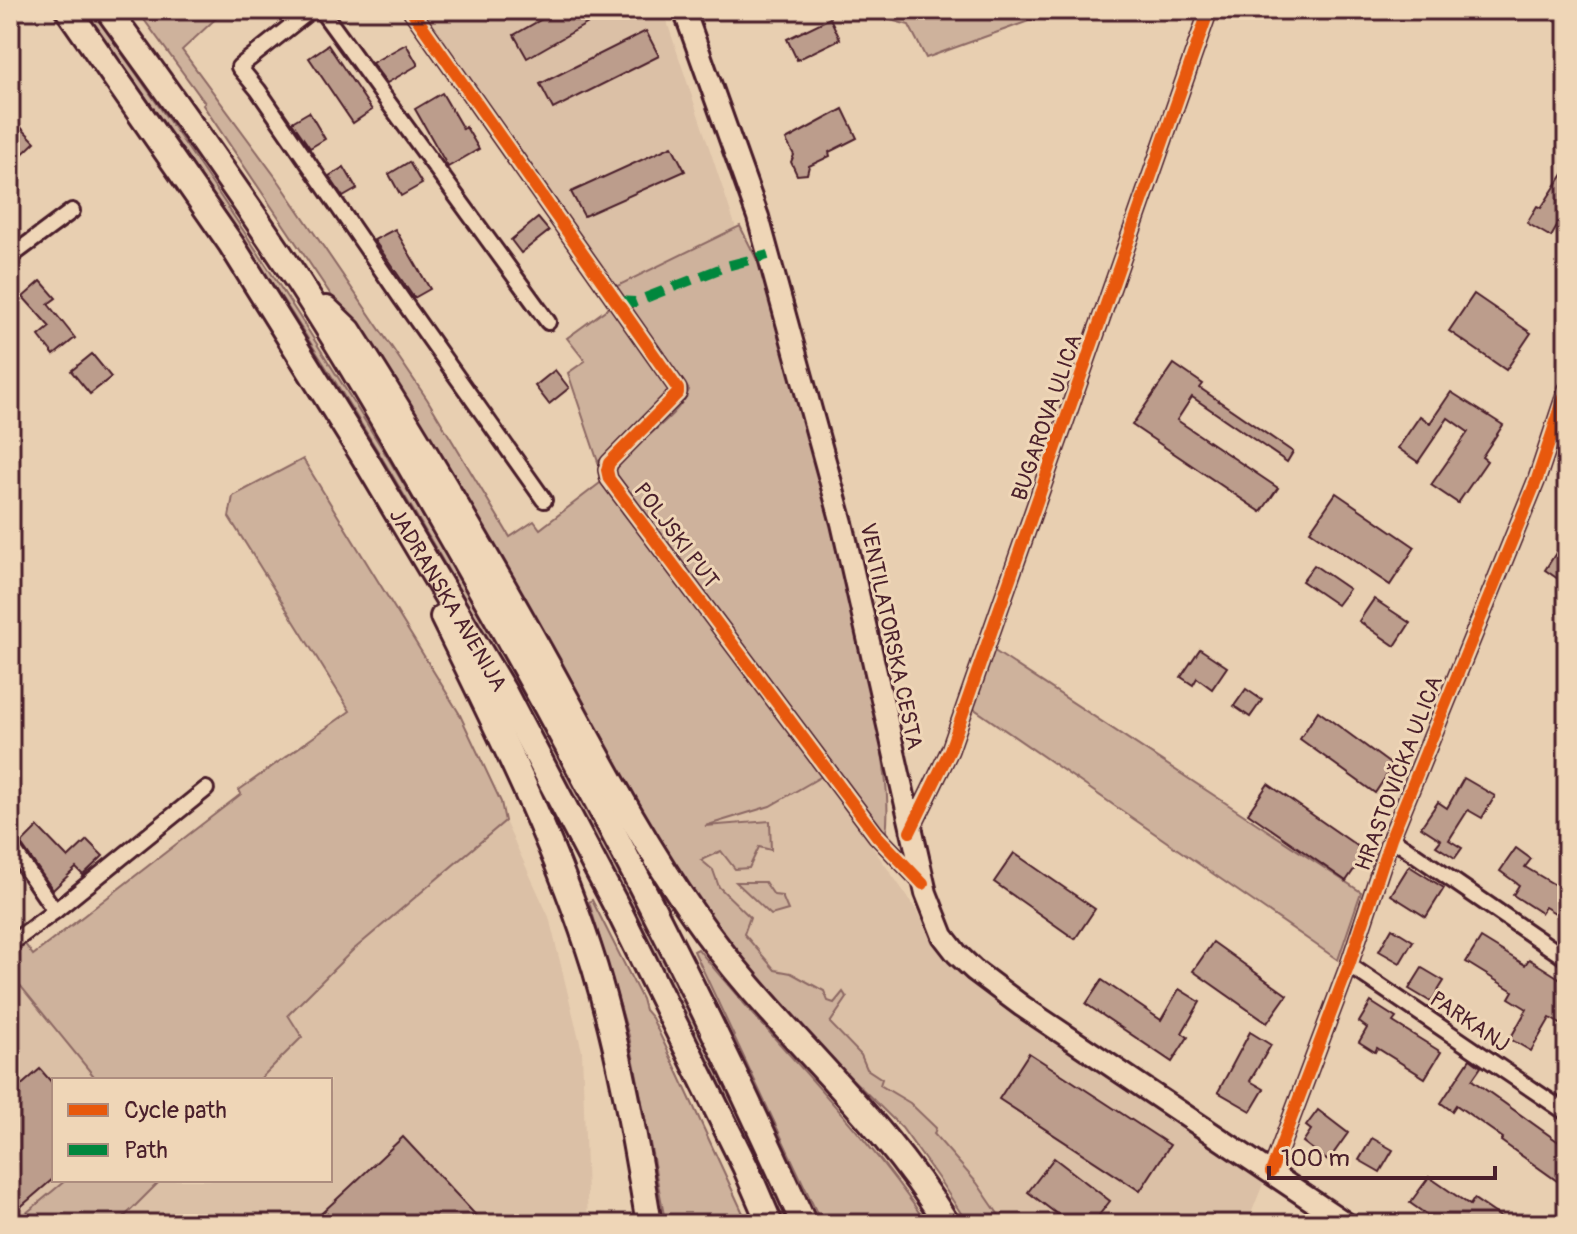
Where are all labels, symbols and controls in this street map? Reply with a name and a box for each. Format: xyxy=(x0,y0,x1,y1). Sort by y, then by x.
street label: BUGAROVA ULICA xyxy=(1005,330,1089,504)
street label: POLJSKI PUT xyxy=(627,477,725,594)
street label: JADRANSKA AVENIJA xyxy=(383,503,513,697)
street label: VENTILATORSKA CESTA xyxy=(853,520,929,752)
street label: HRASTOVIČKA ULICA xyxy=(1349,672,1449,875)
street label: PARKANJ xyxy=(1424,985,1514,1059)
legend xyxy=(52,1078,332,1182)
text: Cycle path xyxy=(124,1096,227,1125)
scale bar xyxy=(1269,1130,1495,1180)
text: Path xyxy=(124,1136,168,1165)
text: 100 m xyxy=(1281,1144,1350,1173)

